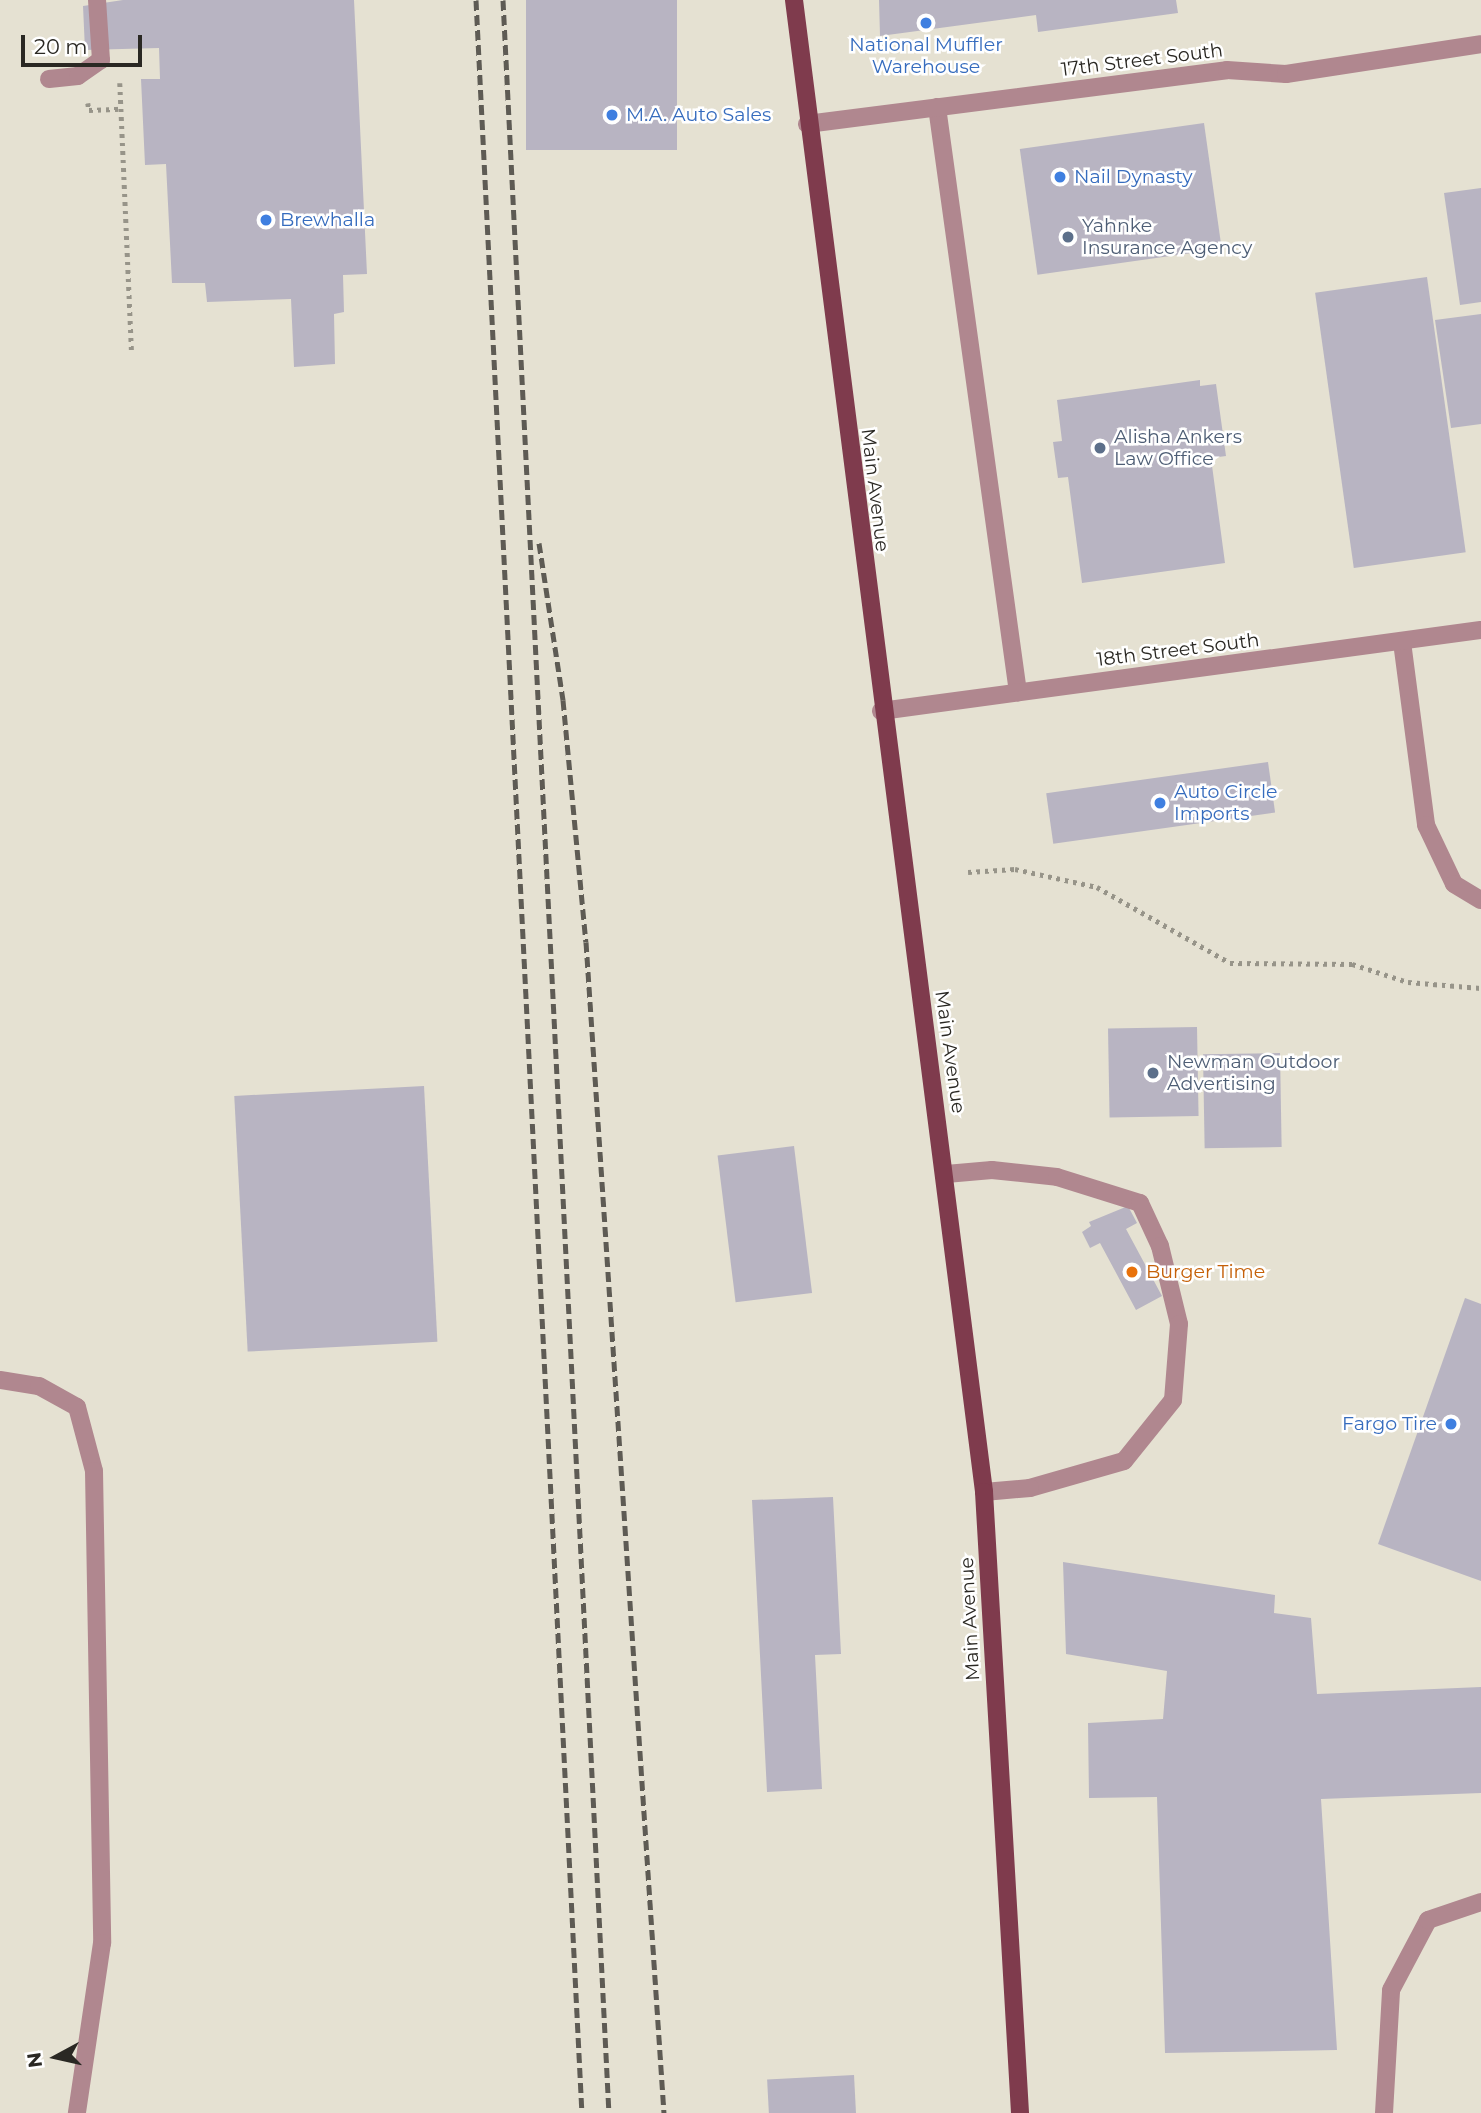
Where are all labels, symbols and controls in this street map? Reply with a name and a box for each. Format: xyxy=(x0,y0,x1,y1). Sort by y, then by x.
marker: National Muffler Warehouse xyxy=(918,15,934,31)
scale bar xyxy=(24,21,145,65)
text: 20 m xyxy=(34,34,88,59)
place label: National Muffler Warehouse xyxy=(849,34,1003,78)
street label: 17th Street South xyxy=(1060,39,1224,81)
place label: M.A. Auto Sales xyxy=(626,104,771,126)
marker: M.A. Auto Sales xyxy=(604,107,620,123)
place label: Nail Dynasty xyxy=(1074,166,1193,188)
marker: Nail Dynasty xyxy=(1052,169,1068,185)
place label: Brewhalla xyxy=(280,209,375,231)
marker: Brewhalla xyxy=(258,212,274,228)
place label: Yahnke Insurance Agency xyxy=(1082,215,1252,259)
marker: Yahnke Insurance Agency xyxy=(1060,229,1076,245)
place label: Alisha Ankers Law Office xyxy=(1114,426,1242,470)
street label: Main Avenue xyxy=(856,427,894,553)
marker: Alisha Ankers Law Office xyxy=(1092,440,1108,456)
street label: 18th Street South xyxy=(1095,629,1261,671)
place label: Auto Circle Imports xyxy=(1174,781,1278,825)
marker: Auto Circle Imports xyxy=(1152,795,1168,811)
street label: Main Avenue xyxy=(930,989,970,1115)
place label: Newman Outdoor Advertising xyxy=(1167,1051,1340,1095)
marker: Newman Outdoor Advertising xyxy=(1145,1065,1161,1081)
place label: Burger Time xyxy=(1146,1261,1265,1283)
marker: Burger Time xyxy=(1124,1264,1140,1280)
place label: Fargo Tire xyxy=(1342,1413,1437,1435)
marker: Fargo Tire xyxy=(1443,1416,1459,1432)
street label: Main Avenue xyxy=(955,1556,985,1682)
north arrow xyxy=(21,2022,91,2092)
text: N xyxy=(22,2051,47,2069)

